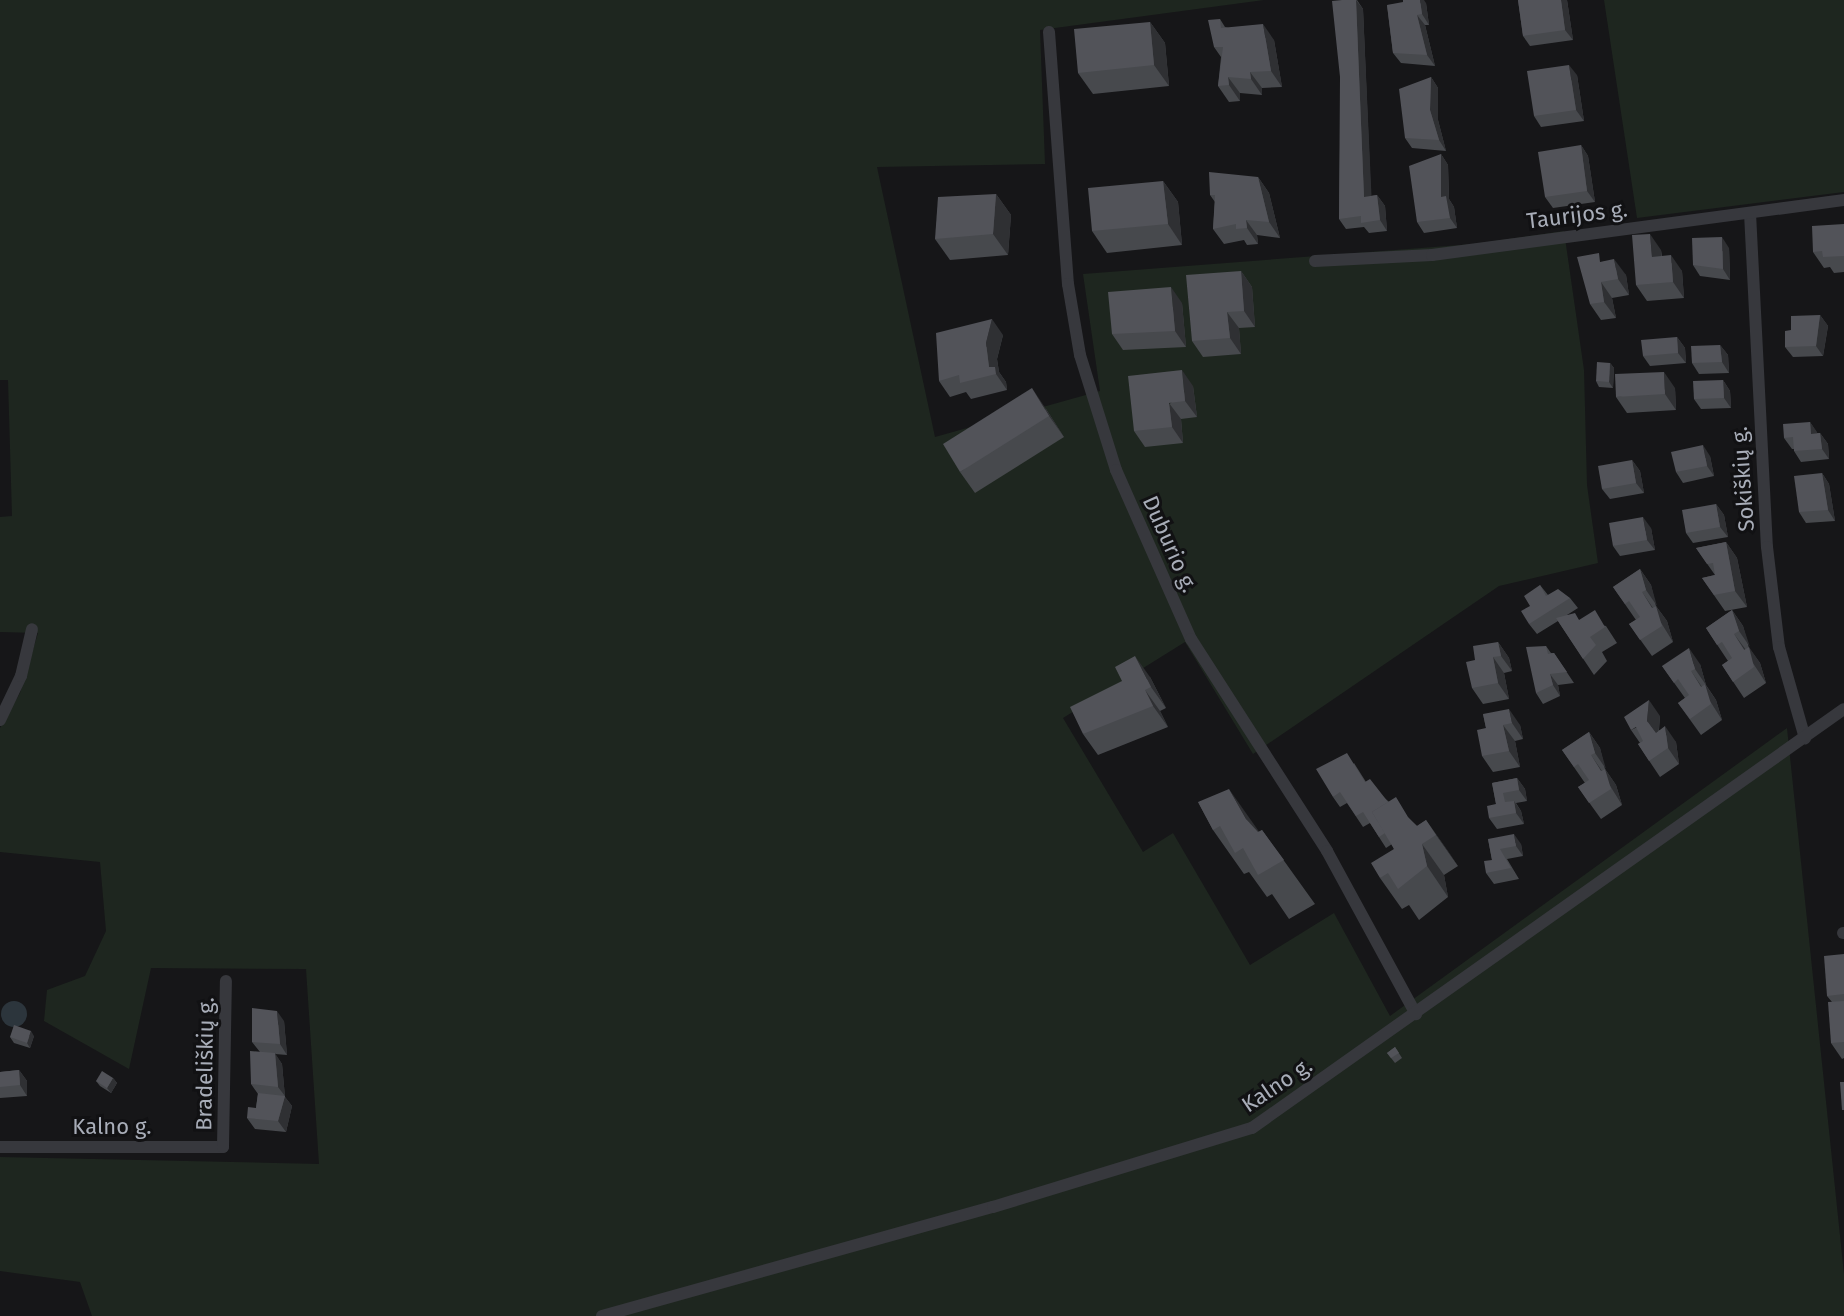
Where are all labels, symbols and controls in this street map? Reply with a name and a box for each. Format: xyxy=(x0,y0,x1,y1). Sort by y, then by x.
street label: Taurijos g. xyxy=(1525,196,1629,234)
street label: Sokiškių g. xyxy=(1726,426,1760,532)
street label: Duburio g. xyxy=(1137,492,1203,596)
street label: Bradeliškių g. xyxy=(191,997,219,1131)
street label: Kalno g. xyxy=(1237,1052,1317,1118)
street label: Kalno g. xyxy=(72,1114,152,1140)

